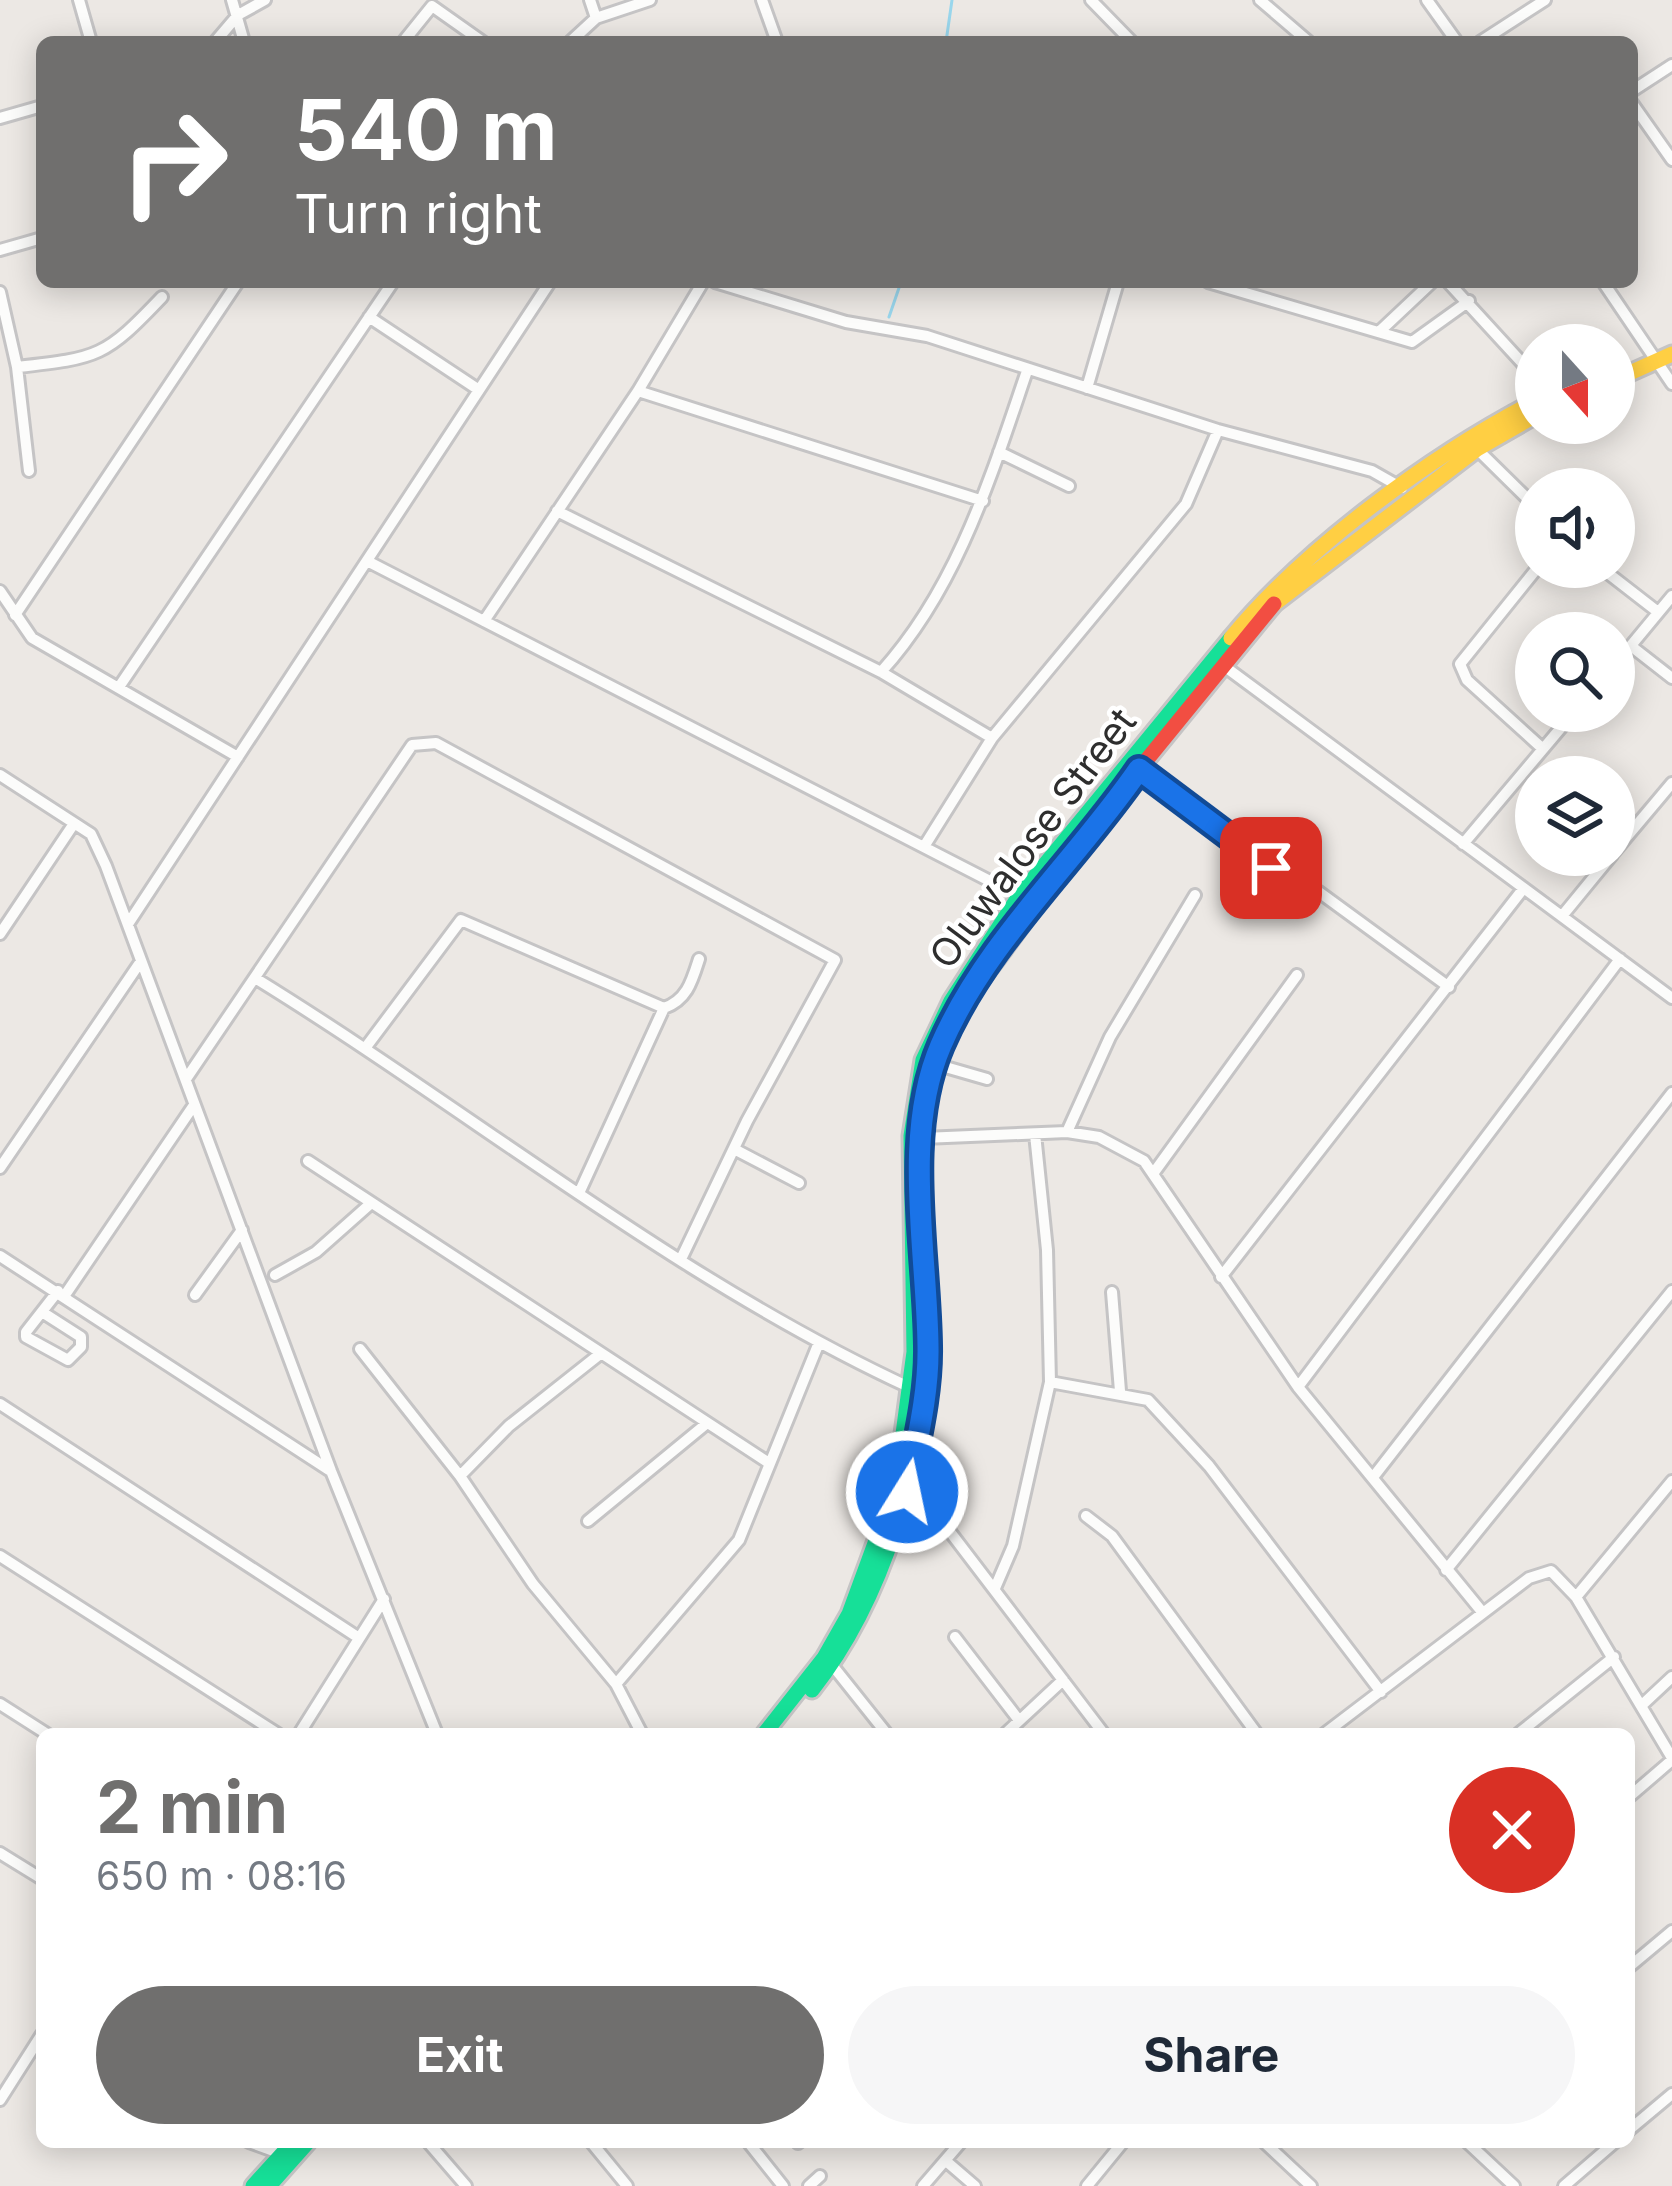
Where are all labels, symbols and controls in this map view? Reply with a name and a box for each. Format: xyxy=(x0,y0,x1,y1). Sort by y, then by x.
text: 540 m xyxy=(294,79,558,180)
icon: right xyxy=(96,84,252,240)
text: Turn right xyxy=(294,181,542,246)
north arrow xyxy=(1515,324,1635,444)
map controls xyxy=(1515,324,1635,876)
button: sound xyxy=(1515,468,1635,588)
button: search xyxy=(1515,612,1635,732)
street label: Oluwalose Street xyxy=(919,699,1145,977)
button: layers xyxy=(1515,756,1635,876)
pin xyxy=(1220,817,1322,919)
icon: arrive xyxy=(1238,835,1304,901)
position arrow xyxy=(844,1429,970,1555)
text: 2 min xyxy=(96,1763,288,1850)
button: close xyxy=(1449,1767,1575,1893)
text: 650 m · 08:16 xyxy=(96,1852,347,1899)
button: Exit xyxy=(96,1986,824,2124)
button: Share xyxy=(848,1986,1575,2124)

